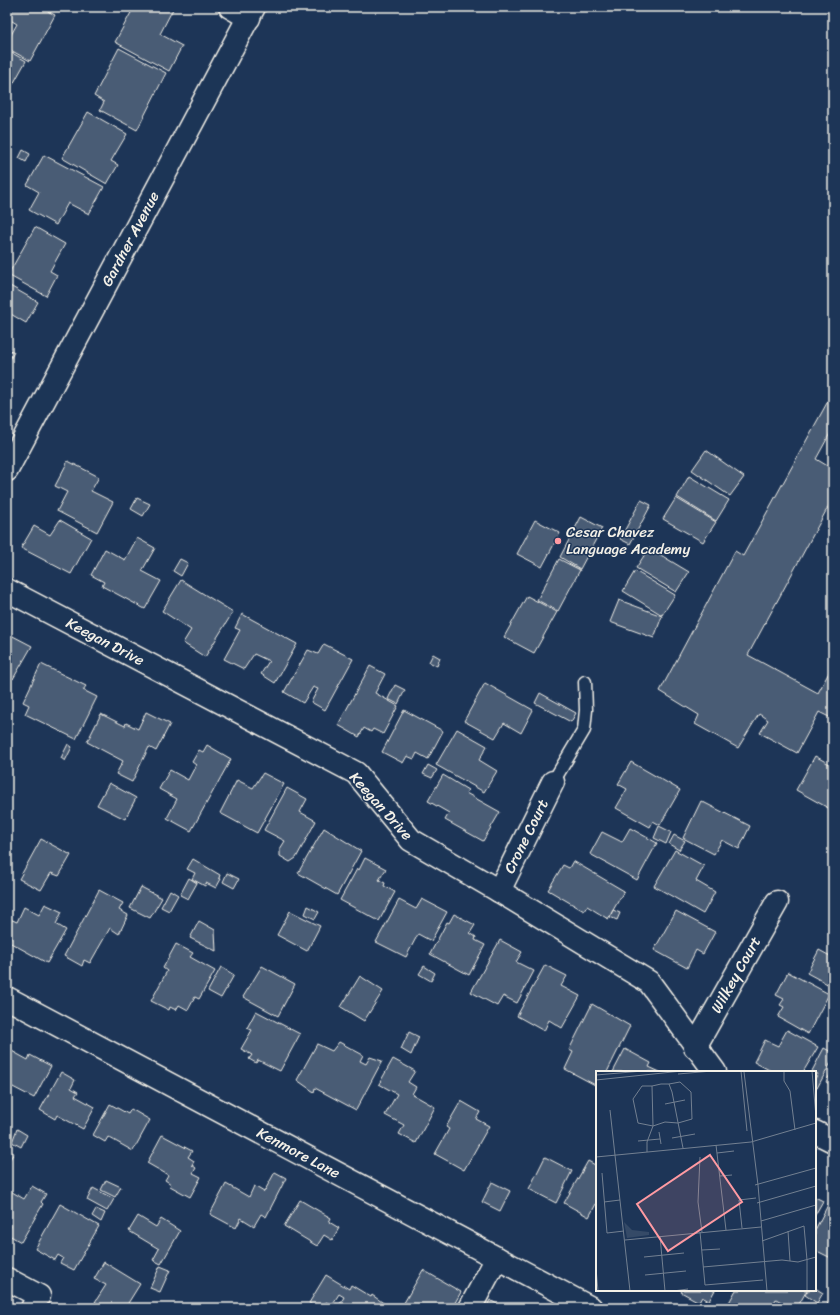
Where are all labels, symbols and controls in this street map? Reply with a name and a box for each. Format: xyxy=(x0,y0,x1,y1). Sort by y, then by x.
street label: Gardner Avenue xyxy=(94,186,167,291)
place label: Cesar Chavez Language Academy xyxy=(566,519,690,562)
marker: Cesar Chavez Language Academy xyxy=(553,536,563,546)
street label: Keegan Drive xyxy=(61,610,150,673)
street label: Keegan Drive xyxy=(343,766,419,847)
street label: Crone Court xyxy=(497,794,556,878)
street label: Wilkey Court xyxy=(704,931,768,1018)
inset map xyxy=(596,1071,816,1291)
street label: Kenmore Lane xyxy=(252,1120,345,1186)

